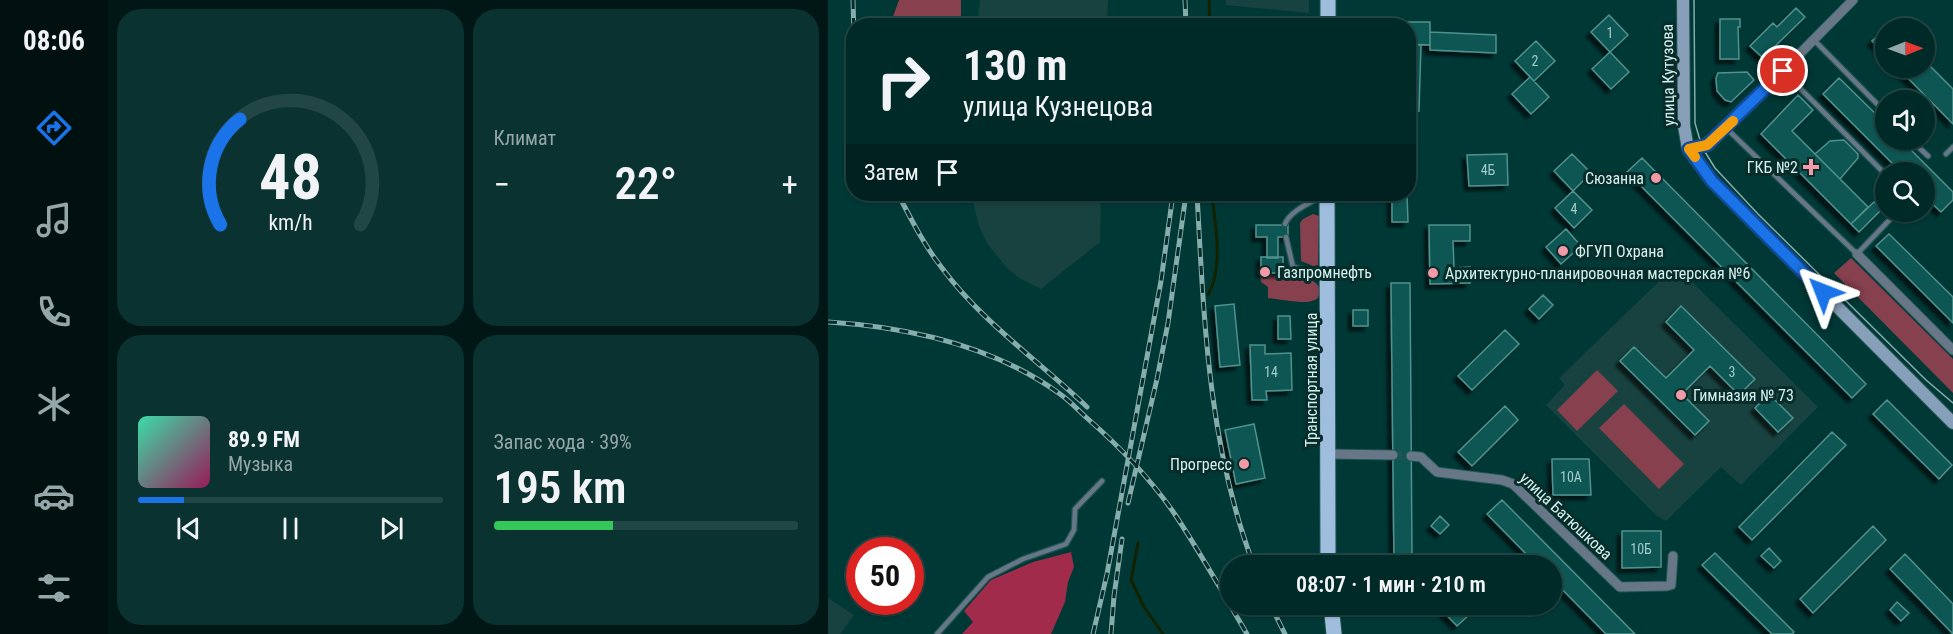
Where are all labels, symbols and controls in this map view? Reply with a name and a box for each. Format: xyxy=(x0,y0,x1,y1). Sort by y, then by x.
north arrow xyxy=(1875,18,1935,78)
map controls xyxy=(1875,18,1935,222)
street label: улица Кутузова xyxy=(1658,24,1678,126)
text: 08:06 xyxy=(23,25,85,57)
house number: 1 xyxy=(1607,25,1613,41)
text: 130 m xyxy=(963,41,1068,90)
icon: right xyxy=(864,42,942,120)
pin xyxy=(1757,45,1808,96)
house number: 2 xyxy=(1532,53,1539,69)
icon: arrive xyxy=(1766,54,1799,87)
button: sound xyxy=(1875,90,1935,150)
text: улица Кузнецова xyxy=(963,91,1153,123)
icon: directions xyxy=(33,107,75,149)
text: Климат xyxy=(494,126,556,150)
text: 48 xyxy=(259,141,322,214)
icon: arrive xyxy=(931,156,964,189)
text: 22° xyxy=(614,157,677,210)
place label: ГКБ №2 xyxy=(1747,158,1798,177)
marker: ГКБ №2 xyxy=(1802,158,1820,176)
text: Затем xyxy=(864,160,919,185)
house number: 4Б xyxy=(1481,162,1496,178)
button: search xyxy=(1875,162,1935,222)
text: − xyxy=(494,165,510,204)
text: + xyxy=(782,165,798,204)
place label: Сюзанна xyxy=(1585,169,1644,188)
marker: Сюзанна xyxy=(1649,171,1663,185)
icon: music xyxy=(33,199,75,241)
house number: 4 xyxy=(1571,201,1578,217)
text: km/h xyxy=(268,210,312,235)
place label: ФГУП Охрана xyxy=(1575,242,1664,261)
marker: ФГУП Охрана xyxy=(1556,244,1570,258)
position arrow xyxy=(1791,260,1855,324)
place label: Газпромнефть xyxy=(1277,263,1372,282)
place label: Архитектурно-планировочная мастерская №6 xyxy=(1445,264,1751,283)
marker: Газпромнефть xyxy=(1258,265,1272,279)
marker: Архитектурно-планировочная мастерская №6 xyxy=(1426,266,1440,280)
icon: phone xyxy=(33,291,75,333)
street label: Транспортная улица xyxy=(1302,313,1321,447)
house number: 14 xyxy=(1264,364,1278,380)
house number: 3 xyxy=(1729,364,1735,380)
icon: climate xyxy=(33,383,75,425)
place label: Гимназия № 73 xyxy=(1693,386,1794,405)
marker: Гимназия № 73 xyxy=(1674,388,1688,402)
text: 89.9 FM xyxy=(228,427,300,452)
text: Запас хода · 39% xyxy=(494,430,632,454)
text: Музыка xyxy=(228,452,293,476)
place label: Прогресс xyxy=(1170,455,1232,474)
marker: Прогресс xyxy=(1237,457,1251,471)
text: 195 km xyxy=(494,461,627,514)
street label: улица Батюшкова xyxy=(1516,468,1616,564)
house number: 10А xyxy=(1560,469,1582,485)
icon: car xyxy=(33,475,75,517)
icon: previous xyxy=(172,512,205,545)
icon: pause xyxy=(274,512,307,545)
icon: next xyxy=(375,512,408,545)
speed limit sign: 50 xyxy=(846,537,924,615)
house number: 10Б xyxy=(1630,541,1652,557)
icon: filters xyxy=(33,567,75,609)
text: 08:07 · 1 мин · 210 m xyxy=(1296,572,1486,597)

